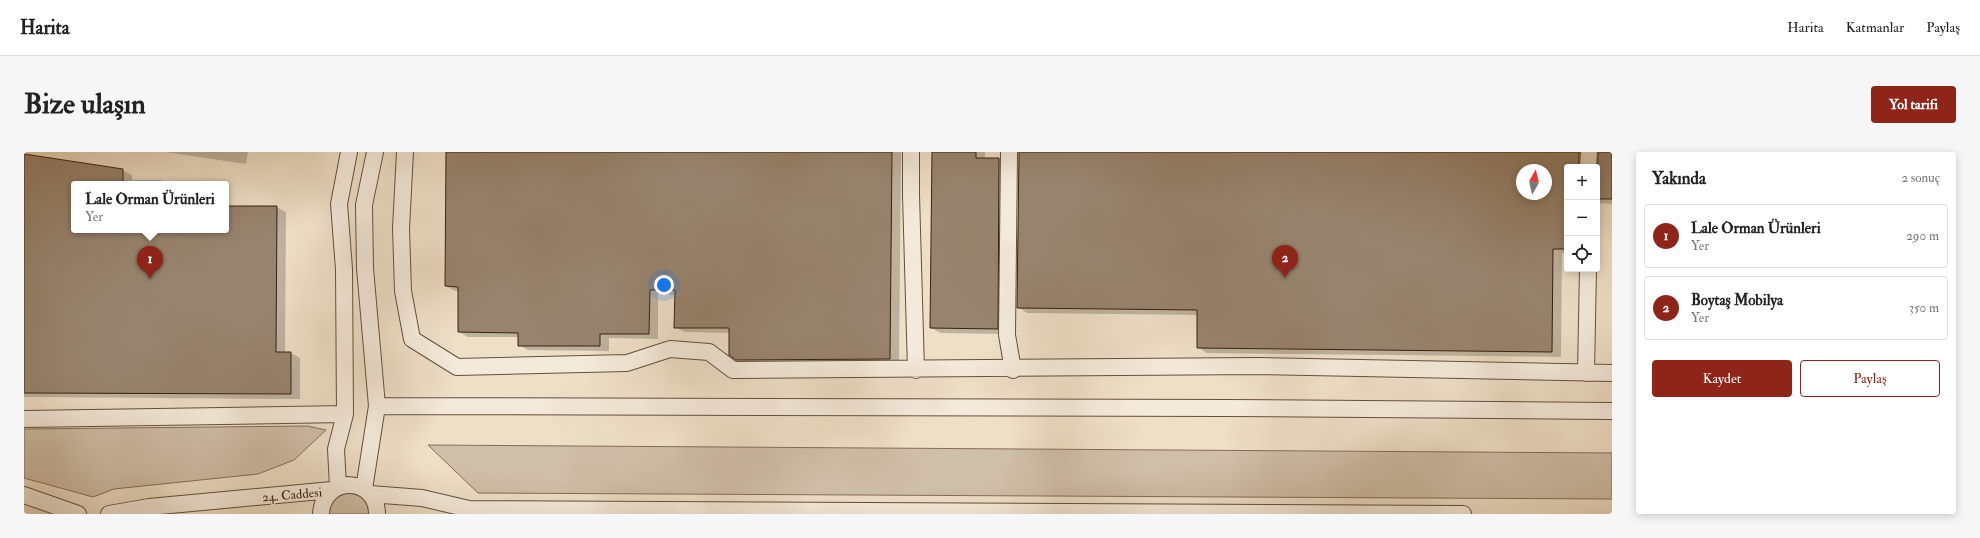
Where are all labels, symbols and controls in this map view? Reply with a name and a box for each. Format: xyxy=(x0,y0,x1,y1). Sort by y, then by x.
text: Harita xyxy=(20,16,70,40)
text: Harita xyxy=(1787,19,1824,36)
text: Katmanlar xyxy=(1846,19,1904,36)
text: Paylaş xyxy=(1926,19,1960,36)
button: Yol tarifi xyxy=(1871,86,1956,123)
text: Bize ulaşın xyxy=(24,87,146,122)
north arrow xyxy=(1516,164,1552,200)
map controls xyxy=(1564,164,1600,272)
button: + xyxy=(1564,164,1600,200)
text: Yakında xyxy=(1652,168,1706,189)
text: 2 sonuç xyxy=(1901,170,1940,186)
popup xyxy=(71,181,229,233)
text: Lale Orman Ürünleri xyxy=(85,190,215,209)
button: − xyxy=(1564,200,1600,236)
text: Yer xyxy=(85,209,103,225)
text: Lale Orman Ürünleri xyxy=(1691,219,1821,238)
text: 1 xyxy=(1664,228,1668,244)
text: 290 m xyxy=(1906,228,1939,244)
button: locate xyxy=(1564,236,1600,272)
text: Yer xyxy=(1691,238,1709,254)
pin: 2 xyxy=(1272,245,1298,278)
pin: 1 xyxy=(137,246,163,279)
your location xyxy=(654,275,674,295)
text: Boytaş Mobilya xyxy=(1691,291,1783,310)
text: 2 xyxy=(1663,300,1669,316)
text: 350 m xyxy=(1909,300,1939,316)
text: Yer xyxy=(1691,310,1709,326)
button: Kaydet xyxy=(1652,360,1792,397)
button: Paylaş xyxy=(1800,360,1940,397)
street label: 24. Caddesi xyxy=(261,484,323,506)

